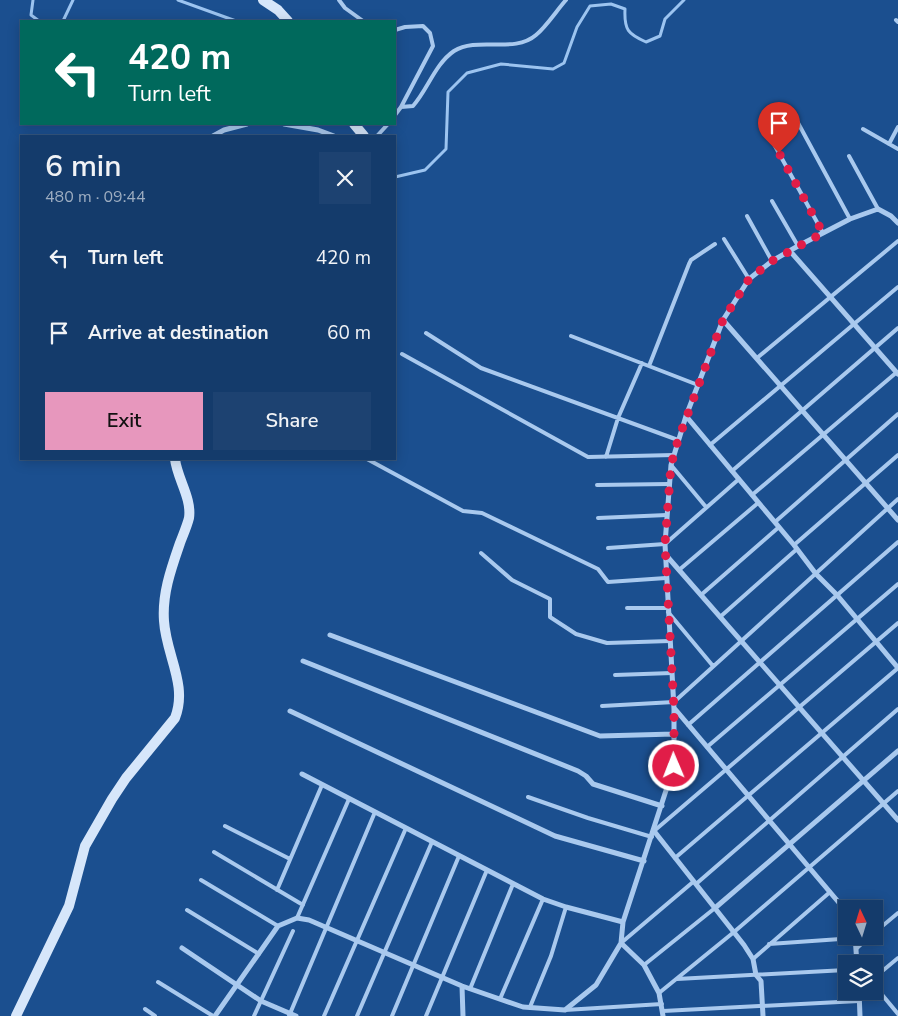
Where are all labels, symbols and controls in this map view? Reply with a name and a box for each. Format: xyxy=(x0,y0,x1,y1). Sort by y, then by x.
text: 420 m xyxy=(128,34,231,81)
icon: left xyxy=(45,40,110,105)
text: Turn left xyxy=(128,79,211,109)
pin xyxy=(758,102,800,153)
icon: arrive xyxy=(765,109,793,137)
text: 6 min xyxy=(45,146,121,187)
button: close xyxy=(319,152,371,204)
text: 480 m · 09:44 xyxy=(45,186,146,208)
icon: left xyxy=(45,244,73,272)
text: Turn left xyxy=(88,245,163,271)
text: 420 m xyxy=(316,245,371,271)
icon: arrive xyxy=(45,319,73,347)
text: Arrive at destination xyxy=(88,320,269,346)
text: 60 m xyxy=(327,320,371,346)
button: Exit xyxy=(45,392,203,450)
button: Share xyxy=(213,392,371,450)
position arrow xyxy=(647,739,699,791)
north arrow xyxy=(838,900,882,945)
map controls xyxy=(838,900,883,1000)
button: layers xyxy=(838,955,883,1000)

